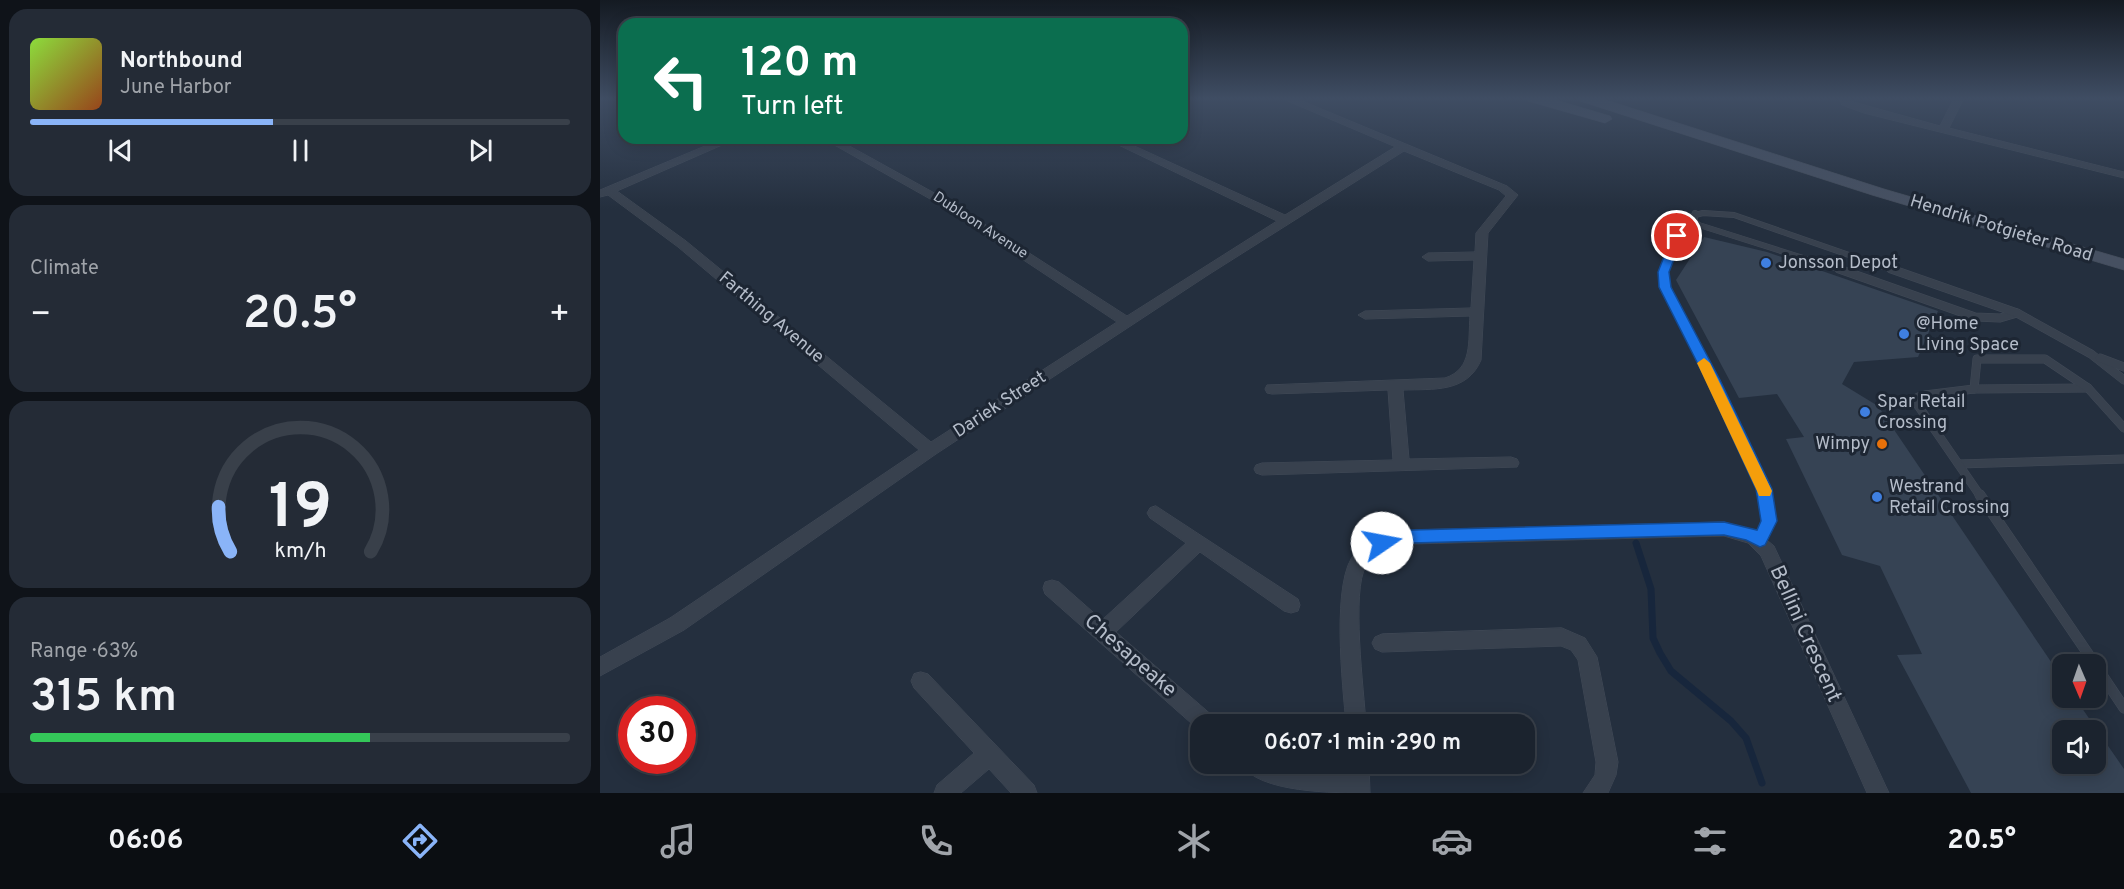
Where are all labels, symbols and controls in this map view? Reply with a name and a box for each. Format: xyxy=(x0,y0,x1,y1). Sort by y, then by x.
text: 120 m xyxy=(741,38,858,91)
icon: left xyxy=(642,42,720,120)
text: Northbound xyxy=(120,48,243,75)
text: June Harbor xyxy=(120,75,232,101)
text: Turn left xyxy=(741,90,843,124)
icon: previous xyxy=(104,134,137,167)
icon: pause xyxy=(284,134,317,167)
icon: next xyxy=(464,134,497,167)
street label: Dubloon Avenue xyxy=(929,188,1031,264)
street label: Hendrik Potgieter Road xyxy=(1907,190,2095,268)
pin xyxy=(1651,210,1702,261)
icon: arrive xyxy=(1660,219,1693,252)
place label: Jonsson Depot xyxy=(1778,252,1898,275)
text: Climate xyxy=(30,256,99,282)
marker: Jonsson Depot xyxy=(1759,256,1773,270)
street label: Farthing Avenue xyxy=(713,267,829,369)
text: 20.5° xyxy=(243,287,357,344)
text: − xyxy=(30,295,51,337)
text: + xyxy=(549,295,570,337)
place label: @Home Living Space xyxy=(1916,313,2019,357)
marker: @Home Living Space xyxy=(1897,327,1911,341)
street label: Dariek Street xyxy=(949,366,1051,444)
place label: Spar Retail Crossing xyxy=(1877,391,1966,435)
marker: Spar Retail Crossing xyxy=(1858,405,1872,419)
place label: Wimpy xyxy=(1815,433,1870,456)
marker: Wimpy xyxy=(1875,437,1889,451)
text: 19 xyxy=(268,471,332,550)
place label: Westrand Retail Crossing xyxy=(1889,476,2010,520)
marker: Westrand Retail Crossing xyxy=(1870,490,1884,504)
position arrow xyxy=(1350,511,1414,575)
text: km/h xyxy=(274,538,326,565)
street label: Bellini Crescent xyxy=(1763,561,1847,707)
street label: Chesapeake xyxy=(1078,608,1182,704)
text: Range · 63% xyxy=(30,639,138,665)
north arrow xyxy=(2052,654,2106,708)
map controls xyxy=(2052,654,2106,774)
text: 315 km xyxy=(30,670,177,727)
speed limit sign: 30 xyxy=(618,696,696,774)
button: sound xyxy=(2052,720,2106,774)
text: 06:07 · 1 min · 290 m xyxy=(1264,730,1461,757)
icon: directions xyxy=(399,820,441,862)
icon: music xyxy=(657,820,699,862)
icon: phone xyxy=(915,820,957,862)
icon: climate xyxy=(1173,820,1215,862)
icon: car xyxy=(1431,820,1473,862)
icon: filters xyxy=(1689,820,1731,862)
text: 06:06 xyxy=(108,824,183,858)
text: 20.5° xyxy=(1947,824,2016,858)

